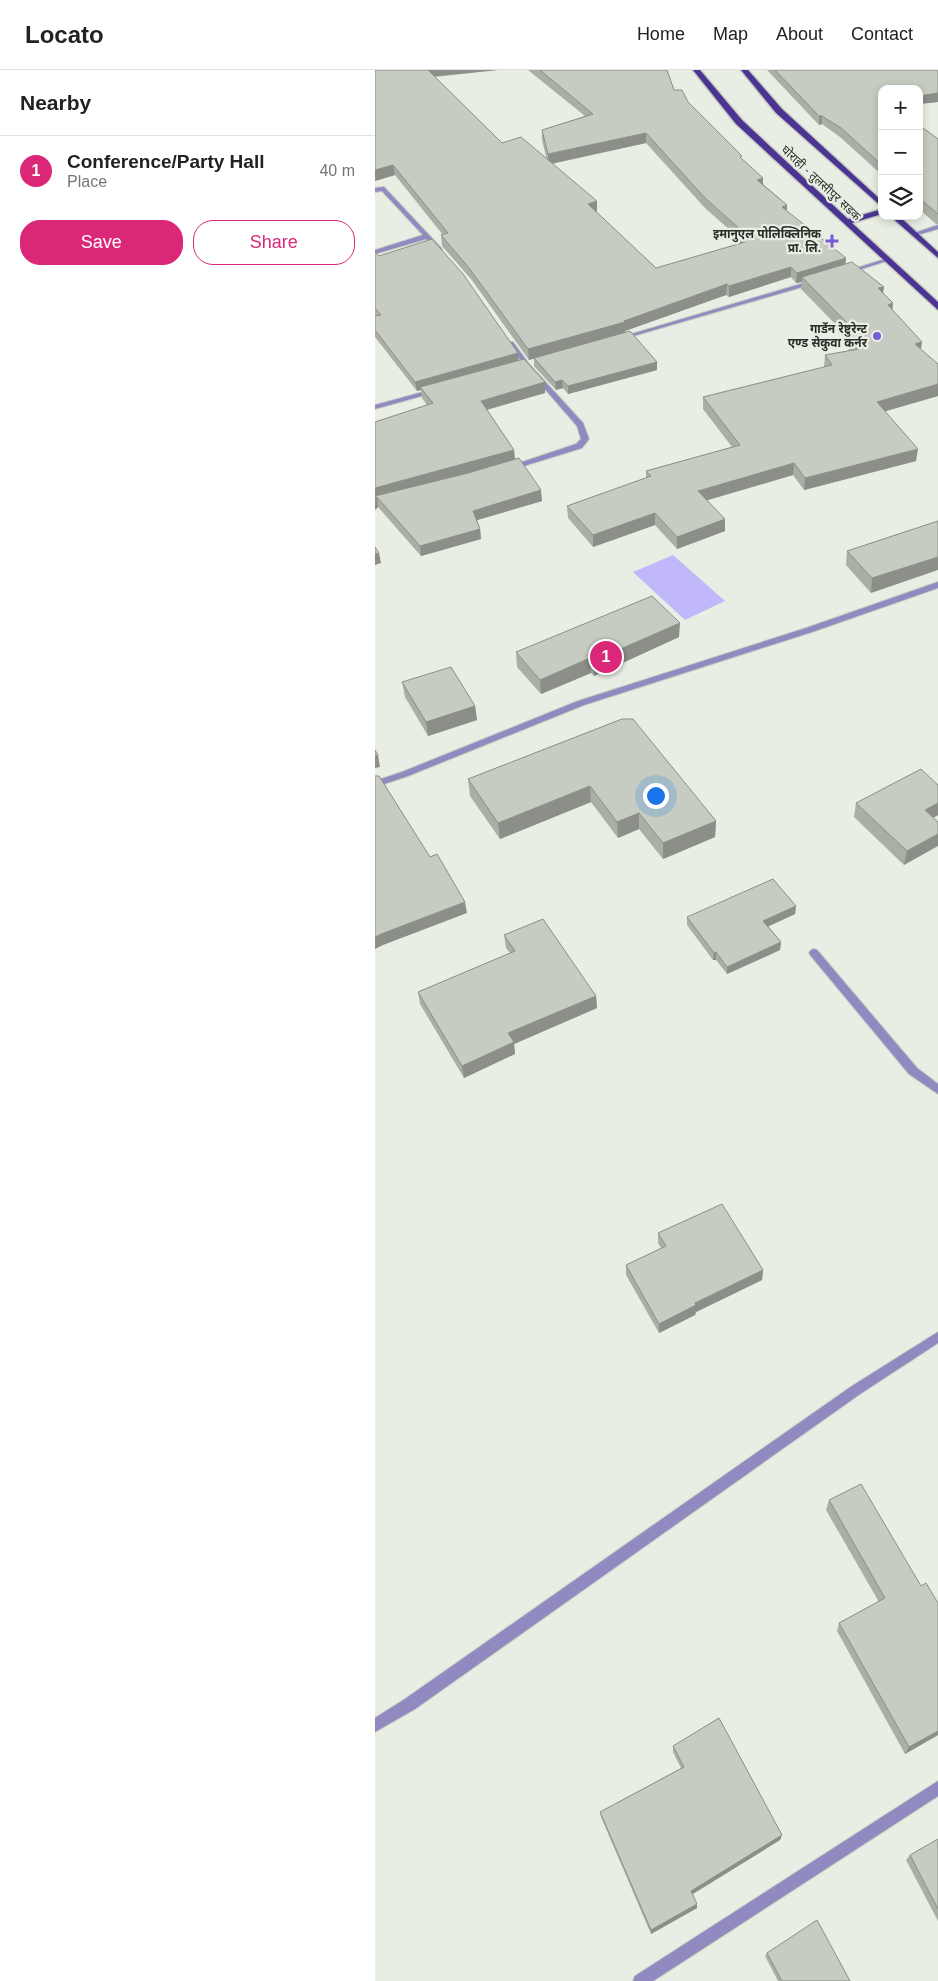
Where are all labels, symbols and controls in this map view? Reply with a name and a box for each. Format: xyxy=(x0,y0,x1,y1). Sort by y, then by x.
text: Locato xyxy=(25,21,104,48)
text: Home xyxy=(637,24,685,44)
text: Map xyxy=(713,24,748,44)
text: About xyxy=(776,24,823,44)
text: Contact xyxy=(851,24,913,44)
map controls xyxy=(878,85,923,220)
button: + xyxy=(878,85,923,130)
text: Nearby xyxy=(20,91,91,114)
button: − xyxy=(878,130,923,175)
street label: घोराही - तुलसीपुर सडक xyxy=(778,142,865,225)
text: Conference/Party Hall xyxy=(67,151,264,172)
text: 1 xyxy=(32,162,40,179)
text: 40 m xyxy=(319,162,355,179)
text: Place xyxy=(67,173,107,190)
button: layers xyxy=(878,175,923,220)
button: Save xyxy=(20,220,183,265)
button: Share xyxy=(193,220,355,265)
place label: इमानुएल पोलिक्लिनिक प्रा. लि. xyxy=(713,226,822,255)
marker: इमानुएल पोलिक्लिनिक प्रा. लि. xyxy=(825,234,839,248)
place label: गार्डेन रेष्टुरेन्ट एण्ड सेकुवा कर्नर xyxy=(788,321,868,352)
marker: गार्डेन रेष्टुरेन्ट एण्ड सेकुवा कर्नर xyxy=(871,330,883,342)
pin: 1 xyxy=(590,638,622,676)
your location xyxy=(643,783,669,809)

